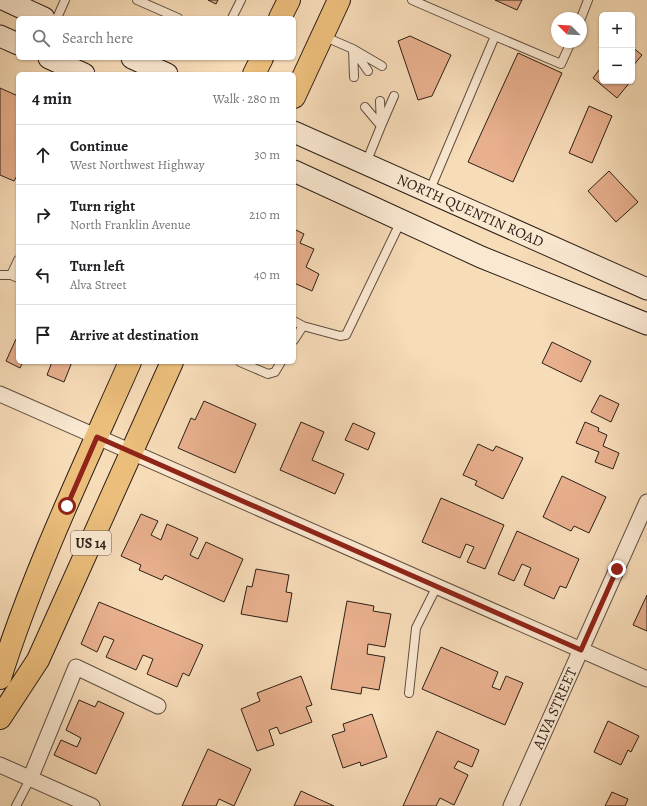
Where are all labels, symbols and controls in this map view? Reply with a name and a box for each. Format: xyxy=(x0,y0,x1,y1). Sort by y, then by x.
north arrow xyxy=(551,12,587,48)
map controls xyxy=(599,12,635,84)
button: + xyxy=(599,12,635,48)
search box xyxy=(16,16,296,60)
icon: search xyxy=(30,27,52,49)
text: Search here xyxy=(62,28,133,48)
button: − xyxy=(599,48,635,84)
text: 4 min xyxy=(32,87,72,110)
text: Walk · 280 m xyxy=(213,90,280,107)
text: Continue xyxy=(70,136,128,156)
icon: ahead xyxy=(32,144,54,166)
text: 30 m xyxy=(254,146,280,163)
text: West Northwest Highway xyxy=(70,156,205,173)
street label: NORTH QUENTIN ROAD xyxy=(394,169,547,252)
text: Turn right xyxy=(70,196,135,216)
icon: right xyxy=(32,204,54,226)
text: 210 m xyxy=(249,206,280,223)
text: North Franklin Avenue xyxy=(70,216,190,233)
text: Turn left xyxy=(70,256,125,276)
icon: left xyxy=(32,264,54,286)
text: 40 m xyxy=(254,266,280,283)
text: Alva Street xyxy=(70,276,127,293)
icon: arrive xyxy=(32,324,54,346)
text: Arrive at destination xyxy=(70,325,199,345)
route start xyxy=(58,497,76,515)
road number: US 14 xyxy=(71,531,111,555)
route end xyxy=(608,560,626,578)
street label: ALVA STREET xyxy=(527,664,582,753)

